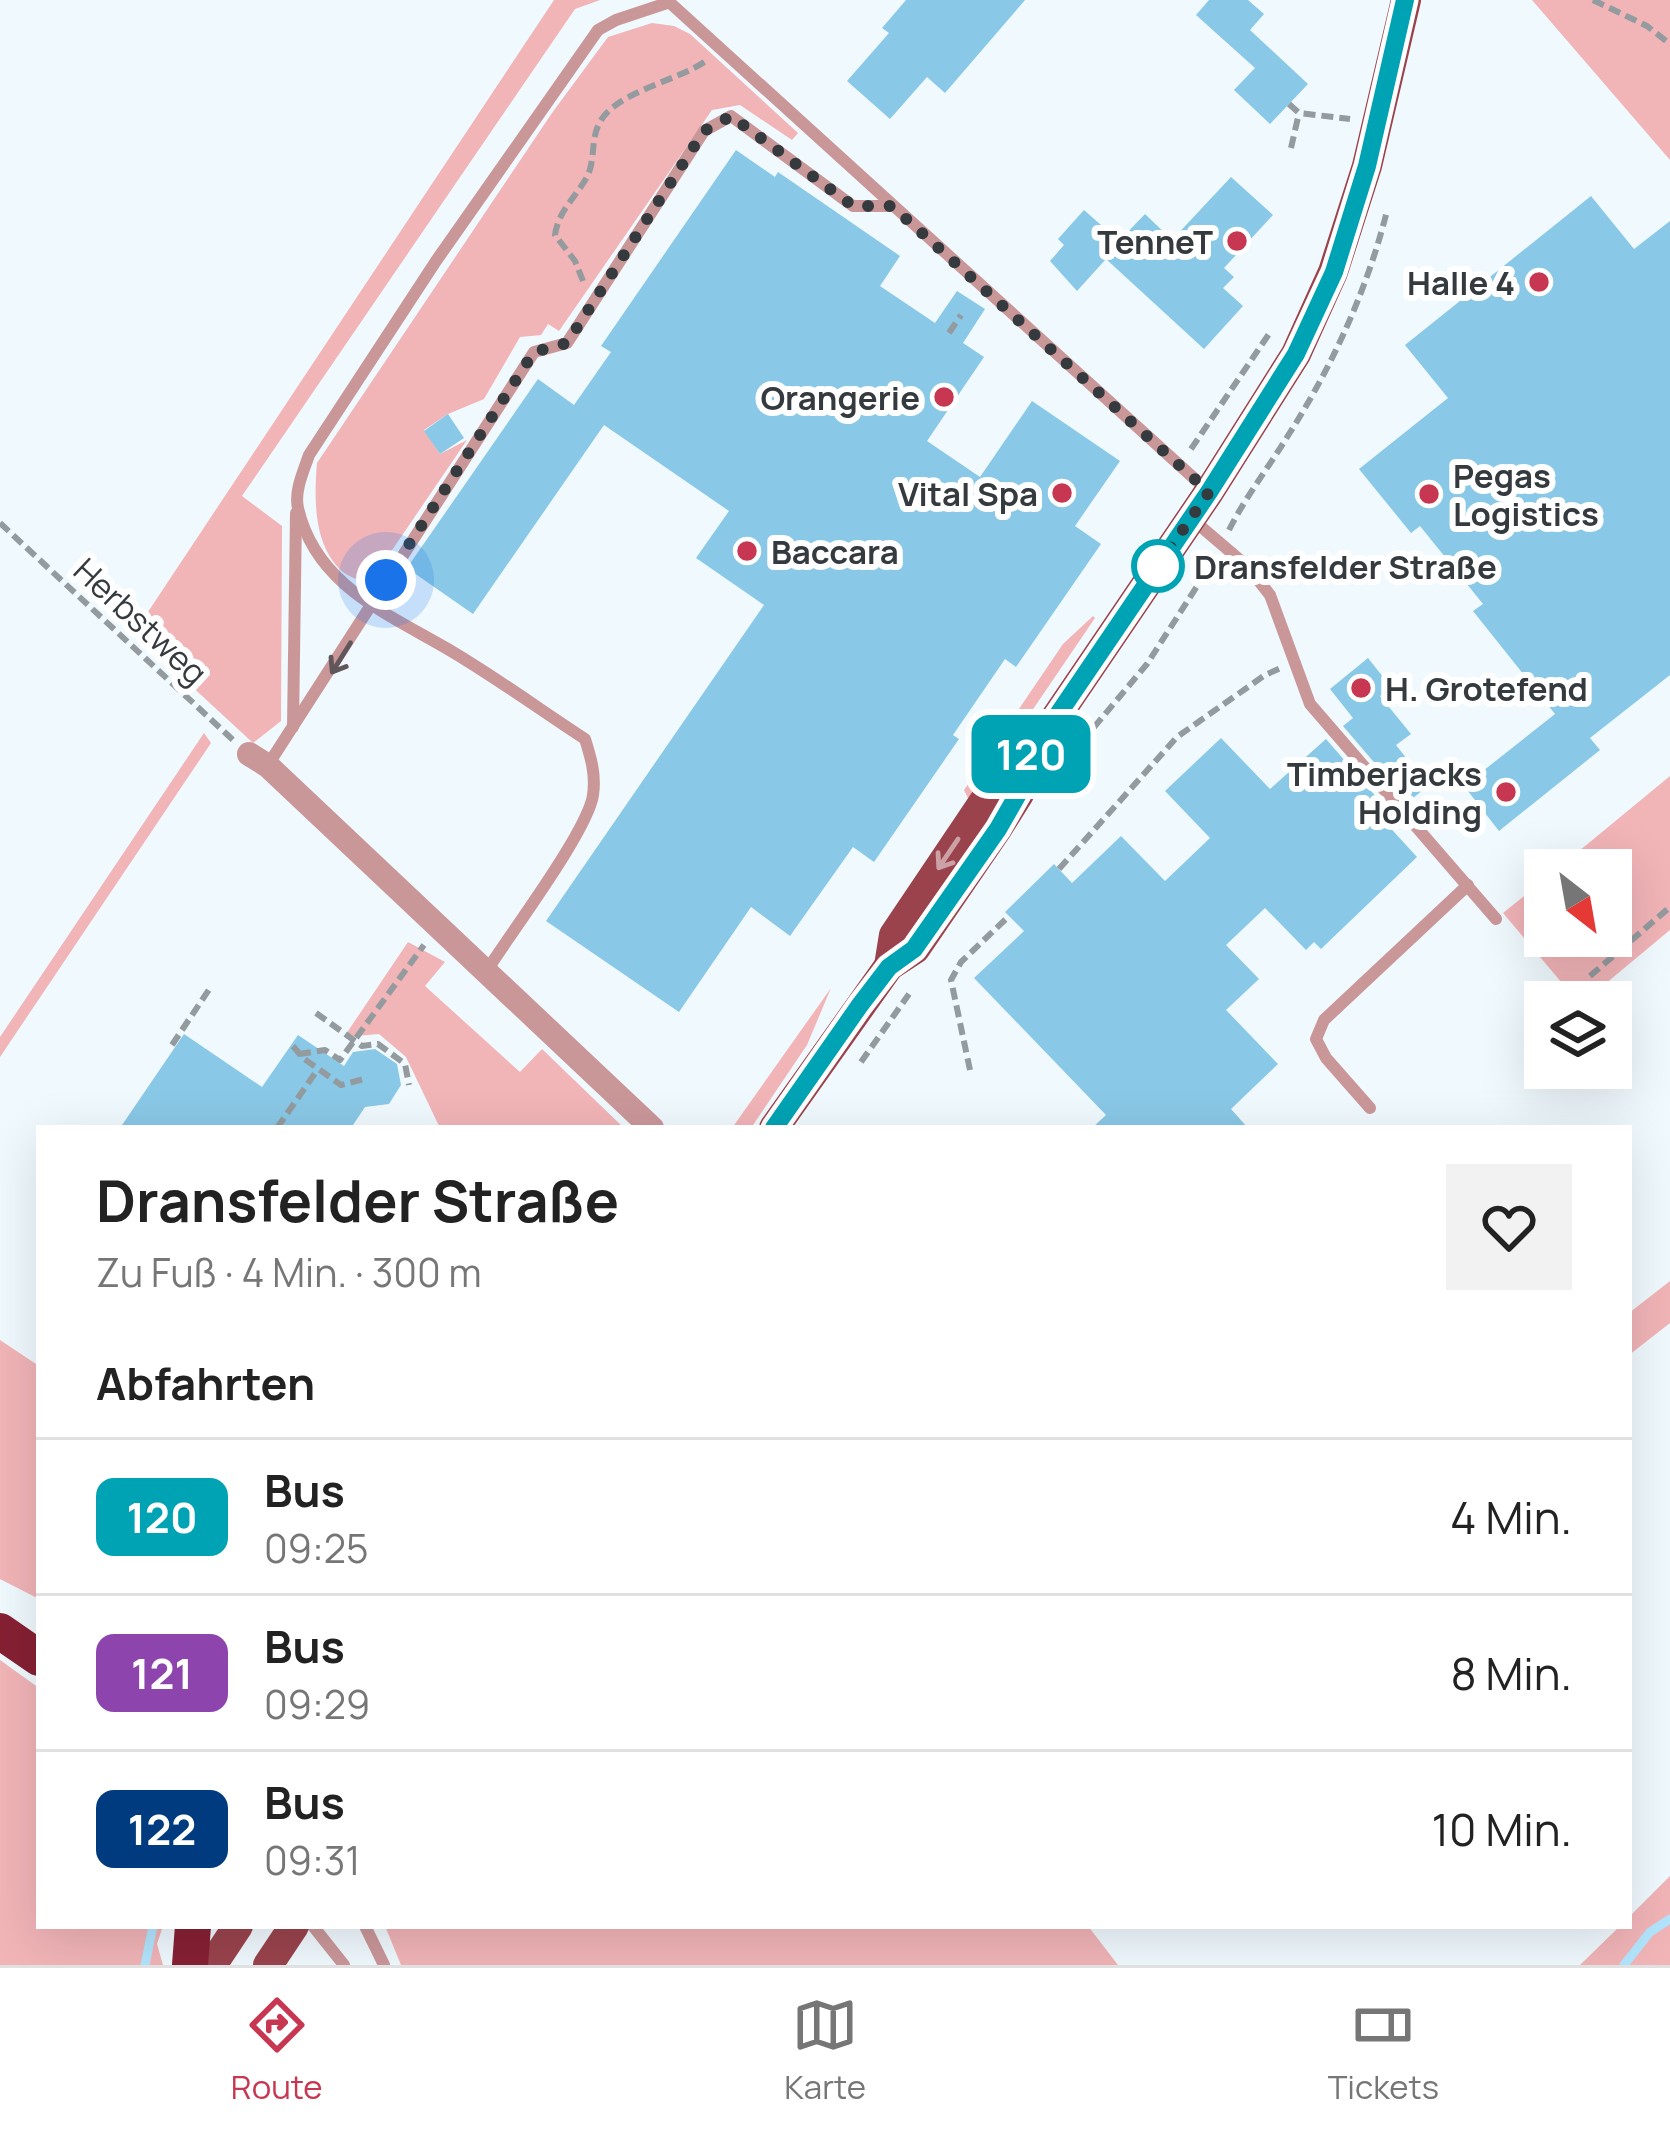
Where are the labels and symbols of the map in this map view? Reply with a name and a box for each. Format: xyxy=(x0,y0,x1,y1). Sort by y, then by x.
place label: TenneT xyxy=(1097,219,1213,264)
marker: TenneT xyxy=(1224,228,1250,254)
place label: Halle 4 xyxy=(1407,260,1515,305)
marker: Halle 4 xyxy=(1526,269,1552,295)
place label: Orangerie xyxy=(760,375,920,420)
marker: Orangerie xyxy=(931,384,957,410)
place label: Pegas Logistics xyxy=(1453,453,1599,536)
place label: Vital Spa xyxy=(898,471,1038,516)
marker: Vital Spa xyxy=(1049,480,1075,506)
marker: Pegas Logistics xyxy=(1416,481,1442,507)
place label: Baccara xyxy=(771,529,899,574)
marker: Baccara xyxy=(734,538,760,564)
marker: Dransfelder Straße xyxy=(1133,541,1183,591)
place label: Dransfelder Straße xyxy=(1194,544,1497,589)
street label: Herbstweg xyxy=(65,548,217,694)
your location xyxy=(356,550,416,610)
one-way arrow xyxy=(328,640,353,674)
place label: H. Grotefend xyxy=(1385,666,1588,711)
marker: H. Grotefend xyxy=(1348,675,1374,701)
line badge: 120 xyxy=(962,715,1100,793)
place label: Timberjacks Holding xyxy=(1287,751,1482,834)
marker: Timberjacks Holding xyxy=(1493,779,1519,805)
one-way arrow xyxy=(936,836,961,870)
north arrow xyxy=(1524,849,1632,957)

